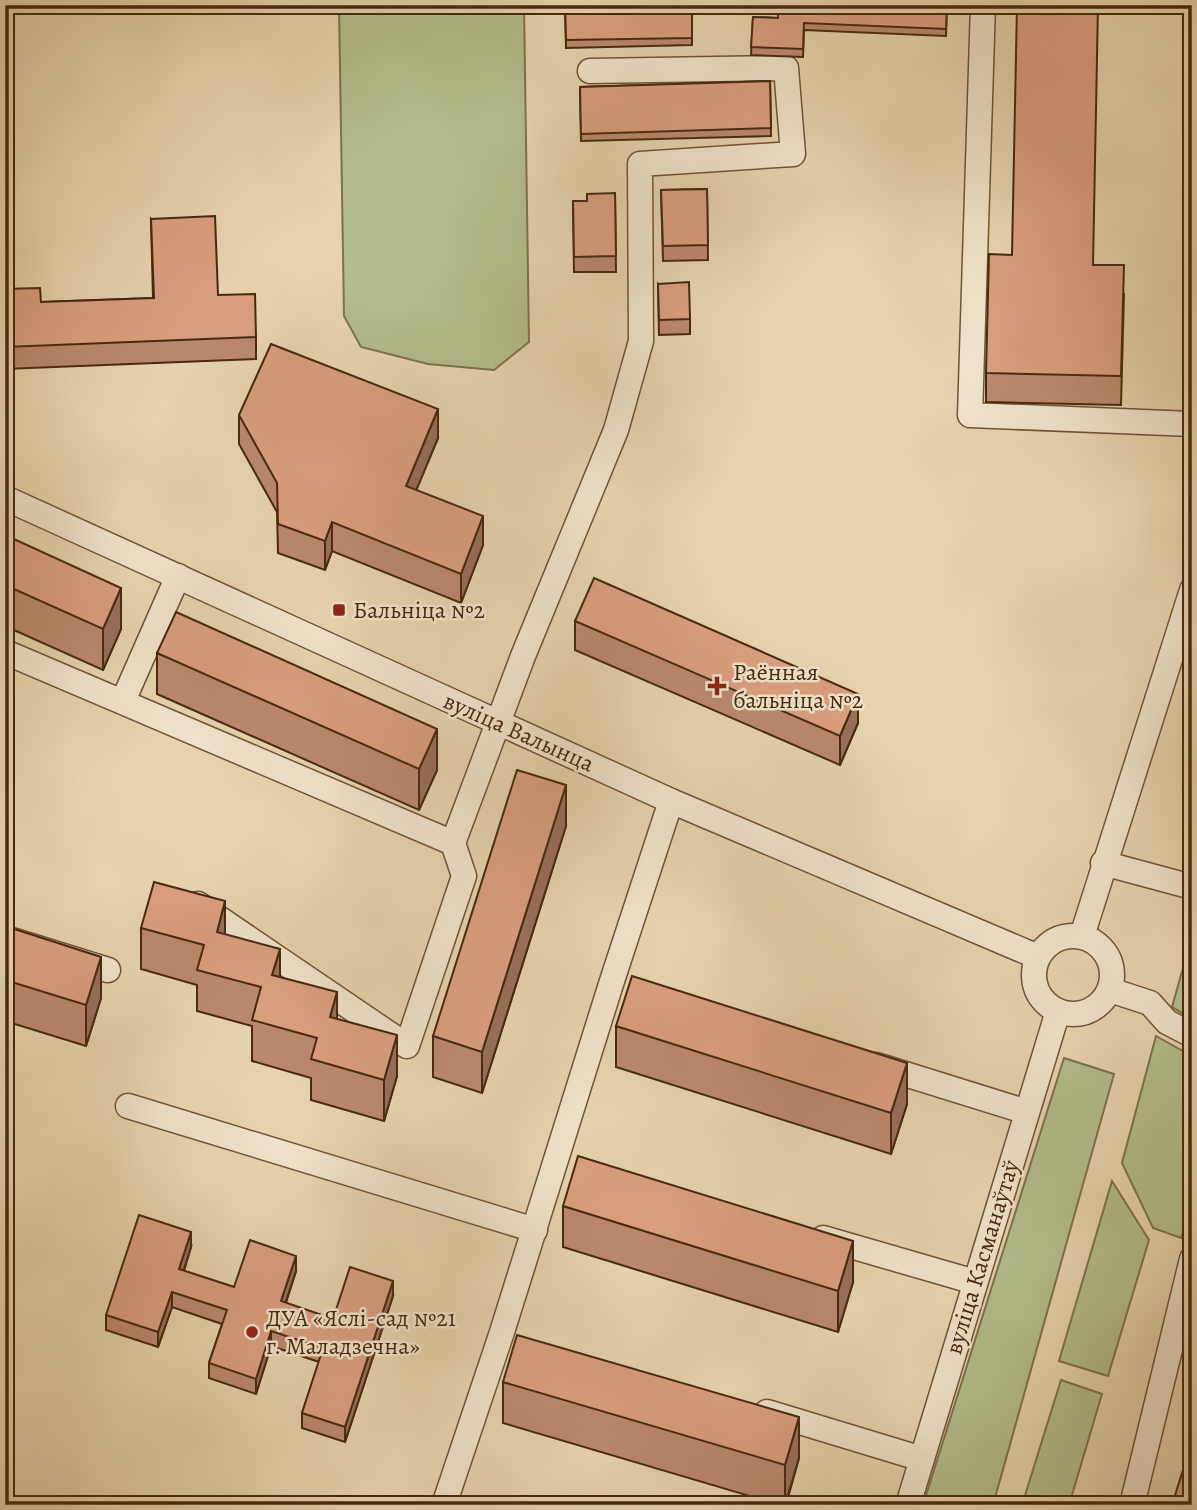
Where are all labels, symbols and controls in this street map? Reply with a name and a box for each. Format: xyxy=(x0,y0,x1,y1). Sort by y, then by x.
place label: Бальніца №2 xyxy=(353,594,485,626)
marker: Бальніца №2 xyxy=(331,602,347,618)
place label: Раённая бальніца №2 xyxy=(733,656,863,716)
marker: Раённая бальніца №2 xyxy=(707,676,727,696)
street label: вуліца Валынца xyxy=(439,684,599,780)
street label: вуліца Касманаўтаў xyxy=(937,1156,1027,1358)
place label: ДУА «Яслі-сад №21 г. Маладзечна» xyxy=(266,1302,456,1362)
marker: ДУА «Яслі-сад №21 г. Маладзечна» xyxy=(244,1324,260,1340)

